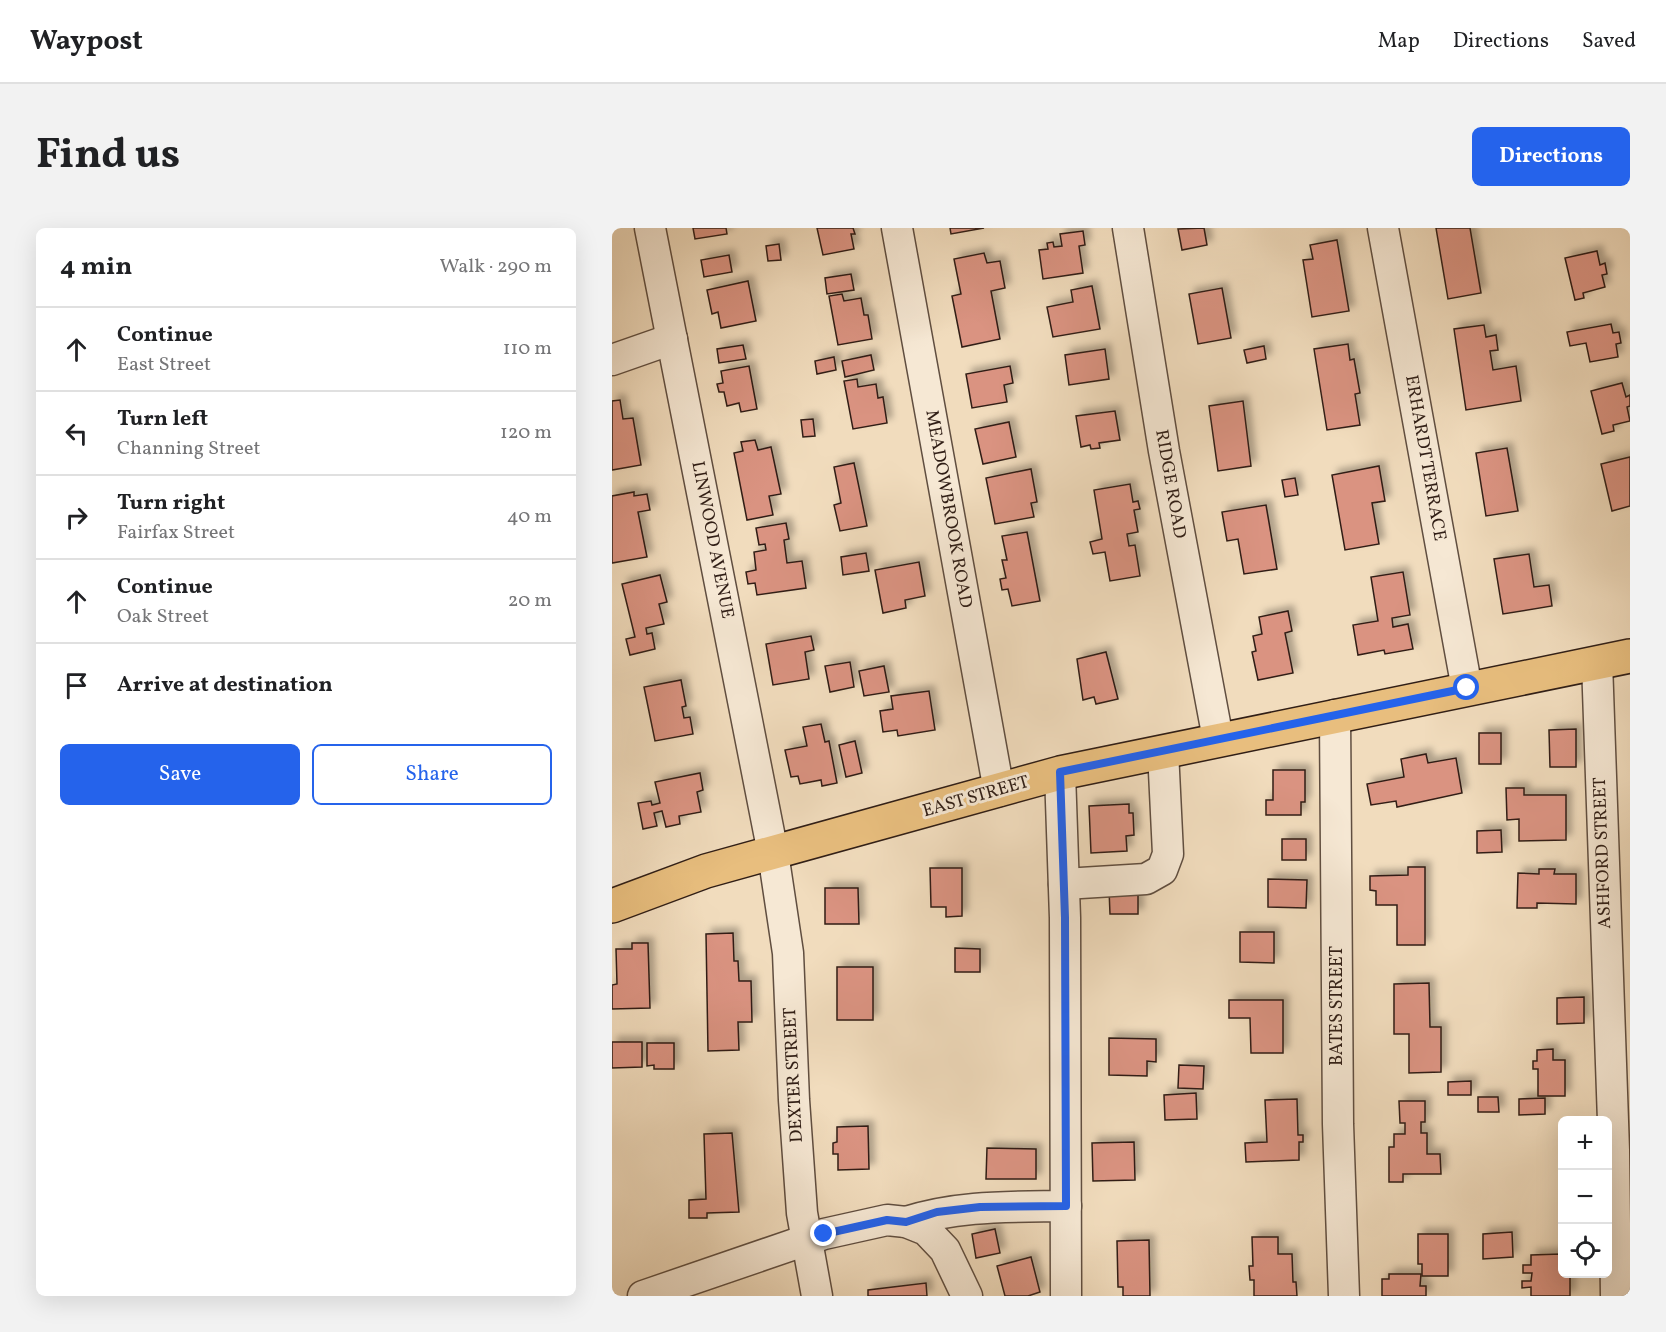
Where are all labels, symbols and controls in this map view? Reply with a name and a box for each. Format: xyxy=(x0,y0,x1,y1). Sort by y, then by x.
text: Waypost xyxy=(30,22,143,61)
text: Map xyxy=(1378,27,1420,56)
text: Directions xyxy=(1453,27,1549,56)
text: Saved xyxy=(1582,27,1636,56)
text: Find us xyxy=(36,127,180,186)
button: Directions xyxy=(1472,127,1630,186)
text: 4 min xyxy=(60,249,132,285)
text: Walk · 290 m xyxy=(440,253,552,281)
text: Continue xyxy=(117,320,213,351)
icon: ahead xyxy=(60,333,93,366)
text: 110 m xyxy=(503,335,552,363)
text: East Street xyxy=(117,351,211,379)
street label: ERHARDT TERRACE xyxy=(1398,373,1452,543)
text: Turn left xyxy=(117,404,208,435)
street label: MEADOWBROOK ROAD xyxy=(918,408,978,610)
icon: left xyxy=(60,417,93,450)
text: 120 m xyxy=(500,419,552,447)
street label: RIDGE ROAD xyxy=(1148,428,1192,540)
text: Channing Street xyxy=(117,435,260,463)
street label: LINWOOD AVENUE xyxy=(684,459,740,621)
text: Turn right xyxy=(117,488,225,519)
icon: right xyxy=(60,501,93,534)
text: 40 m xyxy=(507,503,552,531)
text: Fairfax Street xyxy=(117,519,235,547)
text: Continue xyxy=(117,572,213,603)
icon: ahead xyxy=(60,585,93,618)
text: 20 m xyxy=(508,587,552,615)
text: Oak Street xyxy=(117,603,209,631)
icon: arrive xyxy=(60,669,93,702)
text: Arrive at destination xyxy=(117,670,333,701)
route start xyxy=(1453,674,1479,700)
button: Save xyxy=(60,744,300,805)
button: Share xyxy=(312,744,552,805)
street label: EAST STREET xyxy=(920,770,1033,824)
street label: ASHFORD STREET xyxy=(1588,776,1618,929)
street label: BATES STREET xyxy=(1325,946,1350,1066)
street label: DEXTER STREET xyxy=(778,1006,810,1143)
map controls xyxy=(1558,1116,1612,1278)
button: + xyxy=(1558,1116,1612,1170)
button: − xyxy=(1558,1170,1612,1224)
route end xyxy=(810,1220,836,1246)
button: locate xyxy=(1558,1224,1612,1278)

